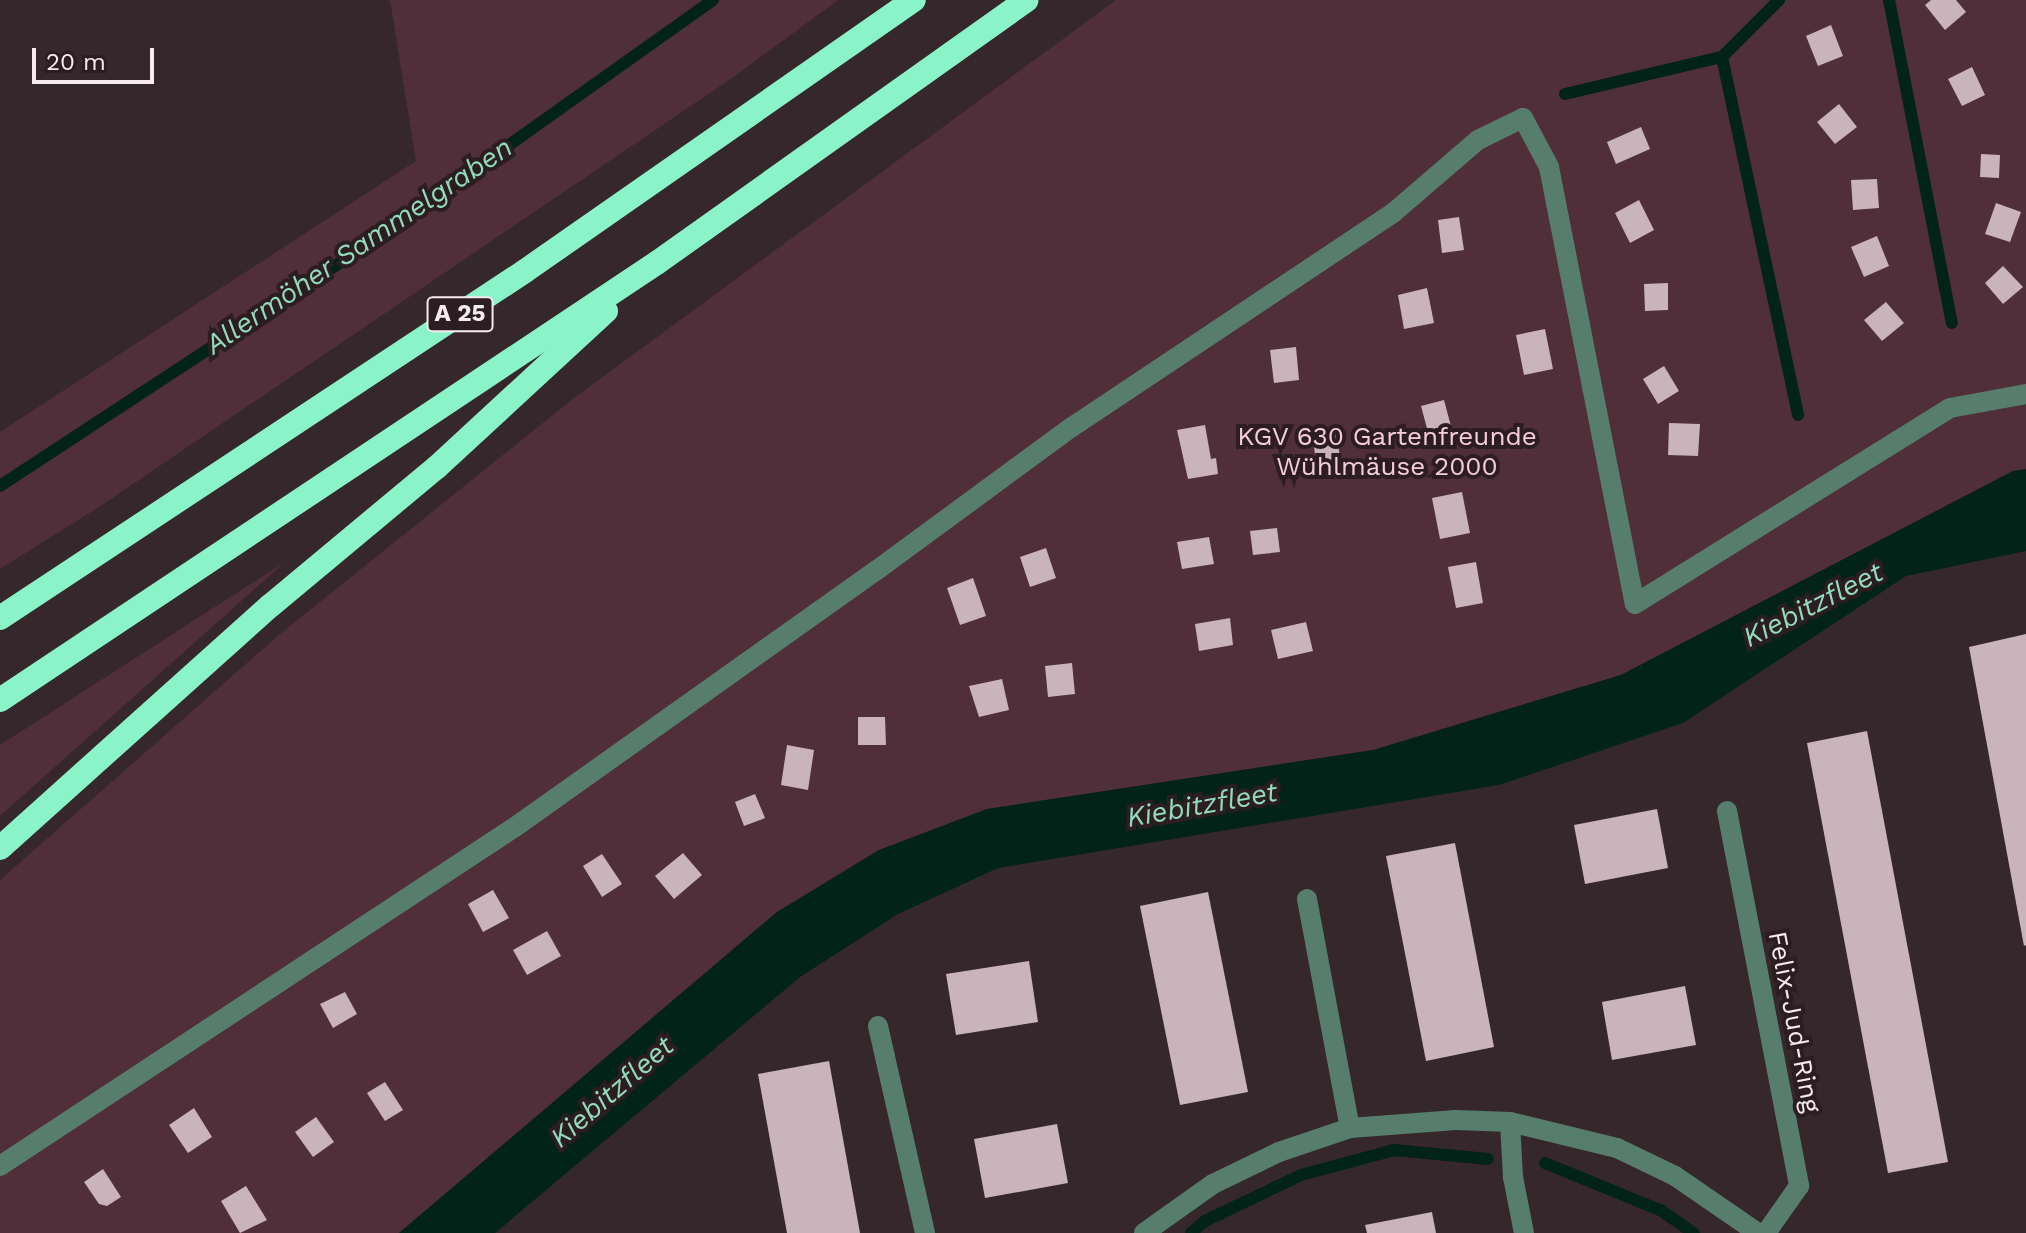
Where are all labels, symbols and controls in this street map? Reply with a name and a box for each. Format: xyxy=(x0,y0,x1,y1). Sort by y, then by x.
scale bar xyxy=(36,32,158,82)
text: 20 m xyxy=(46,48,106,76)
water label: Allermöher Sammelgraben xyxy=(199,130,519,362)
road number: A 25 xyxy=(426,294,494,334)
park label: KGV 630 Gartenfreunde Wühlmäuse 2000 xyxy=(1237,421,1537,482)
water label: Kiebitzfleet xyxy=(1737,555,1889,655)
water label: Kiebitzfleet xyxy=(1124,775,1280,835)
street label: Felix-Jud-Ring xyxy=(1761,929,1827,1115)
water label: Kiebitzfleet xyxy=(543,1029,681,1155)

